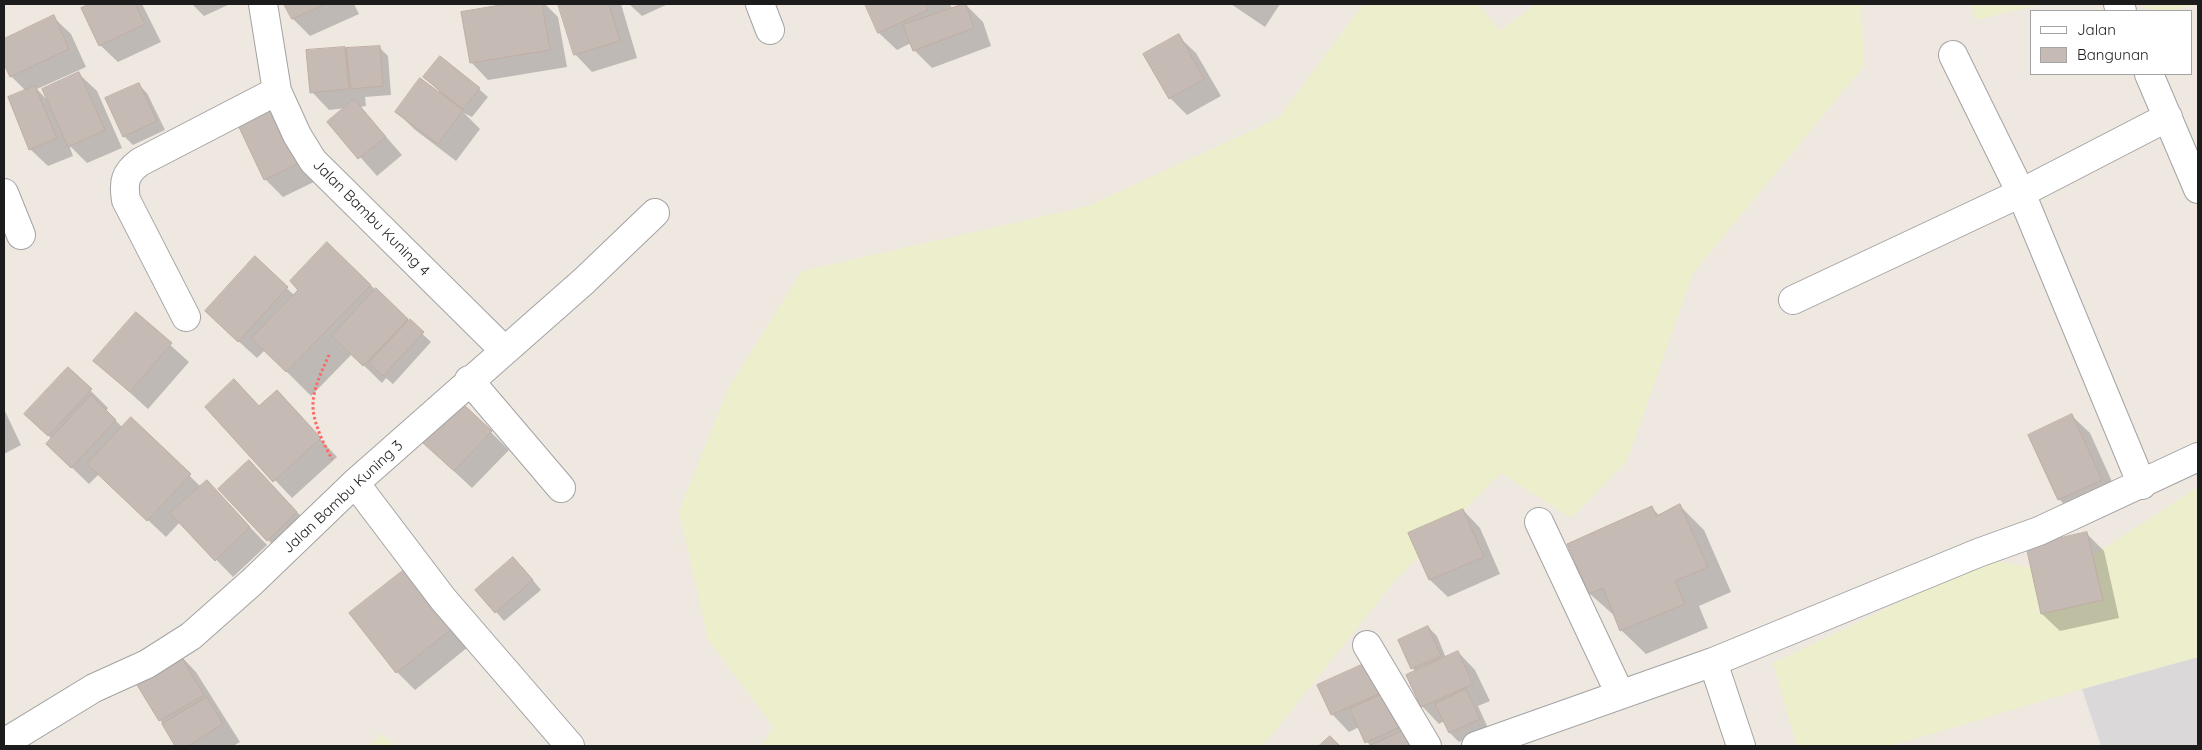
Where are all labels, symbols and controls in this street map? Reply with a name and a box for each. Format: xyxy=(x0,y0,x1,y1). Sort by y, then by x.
legend xyxy=(2030,10,2192,75)
text: Jalan xyxy=(2077,20,2116,39)
text: Bangunan xyxy=(2077,45,2149,64)
street label: Jalan Bambu Kuning 4 xyxy=(309,156,433,280)
street label: Jalan Bambu Kuning 3 xyxy=(279,437,407,557)

